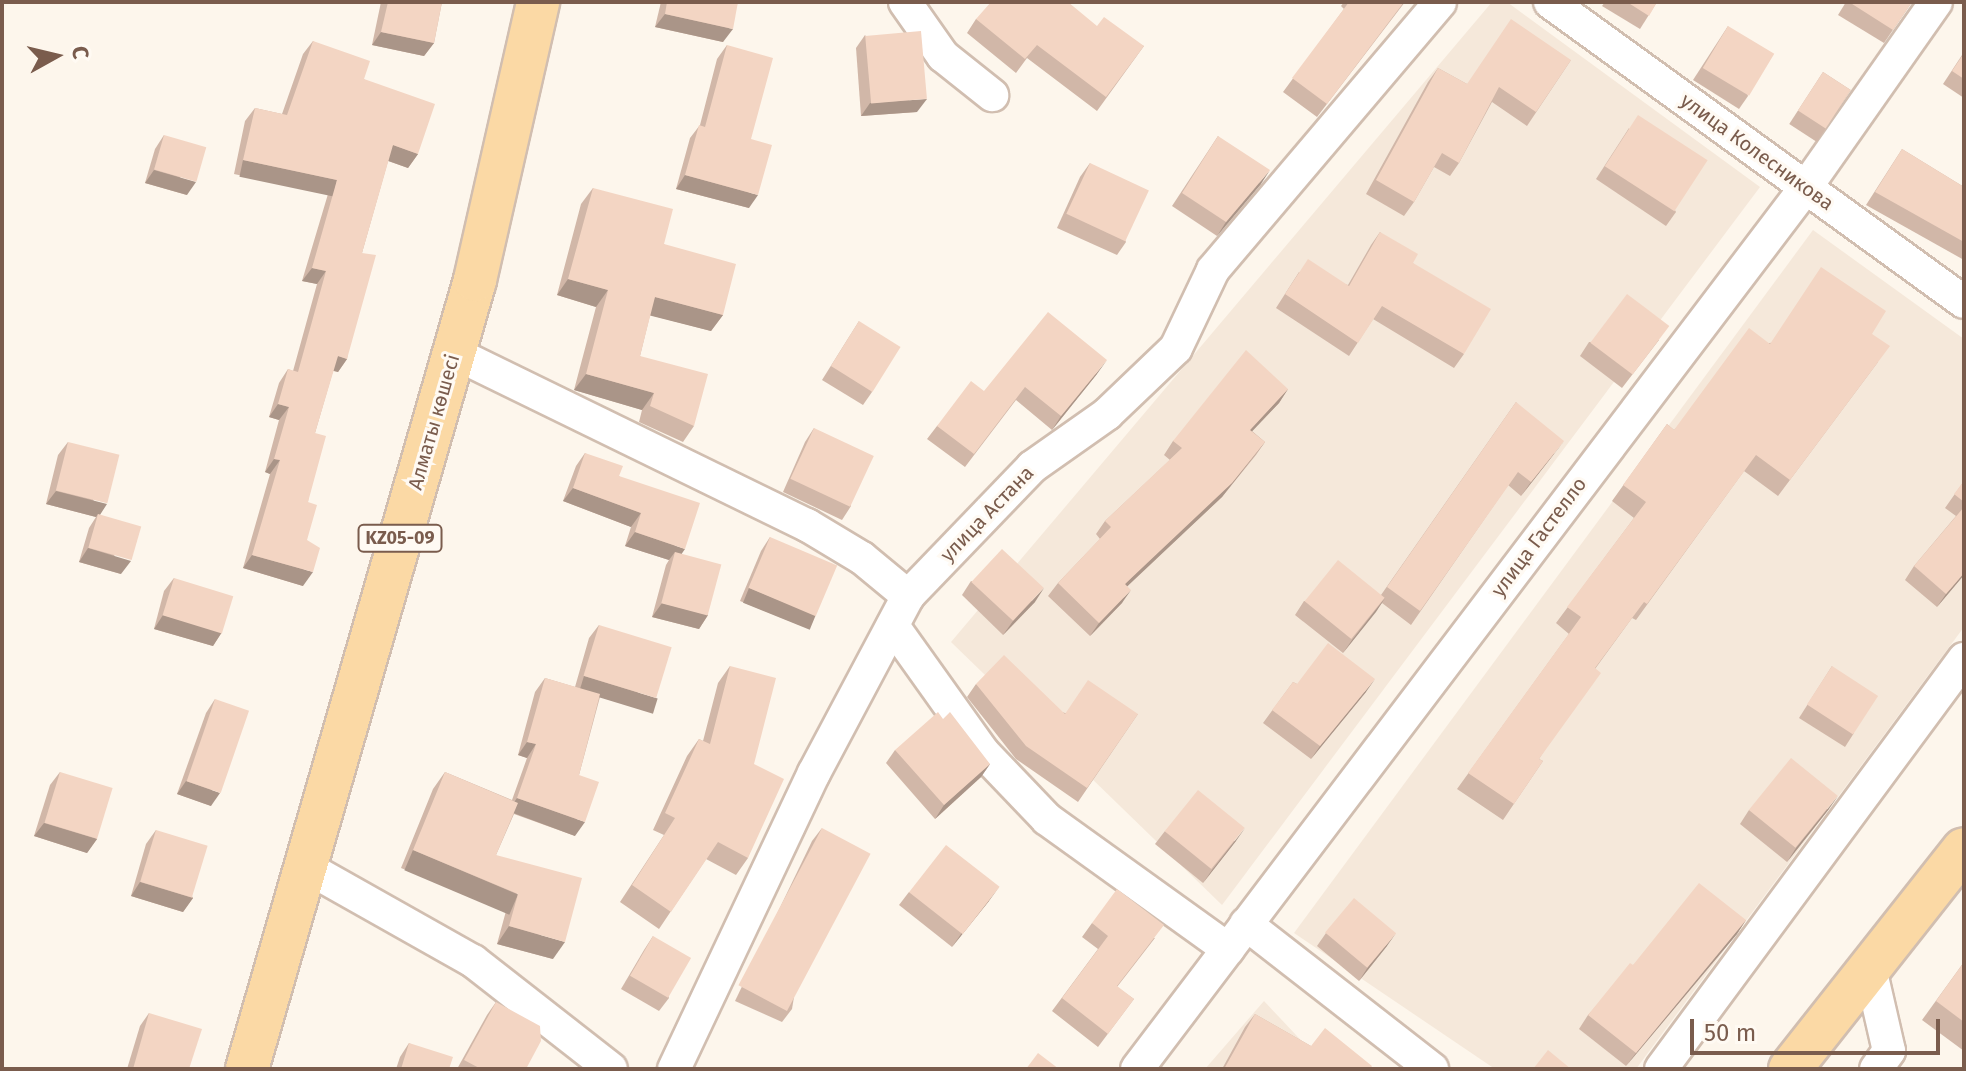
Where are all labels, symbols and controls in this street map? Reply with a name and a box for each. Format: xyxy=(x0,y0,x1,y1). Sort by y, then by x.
north arrow xyxy=(16,16,96,96)
text: С xyxy=(66,44,95,61)
street label: улица Колесникова xyxy=(1676,88,1838,216)
street label: Алматы көшесі xyxy=(403,352,465,492)
street label: улица Астана xyxy=(935,461,1039,567)
street label: улица Гастелло xyxy=(1486,472,1592,602)
road number: KZ05-09 xyxy=(356,524,444,552)
scale bar xyxy=(1694,1003,1944,1053)
text: 50 m xyxy=(1704,1019,1756,1047)

